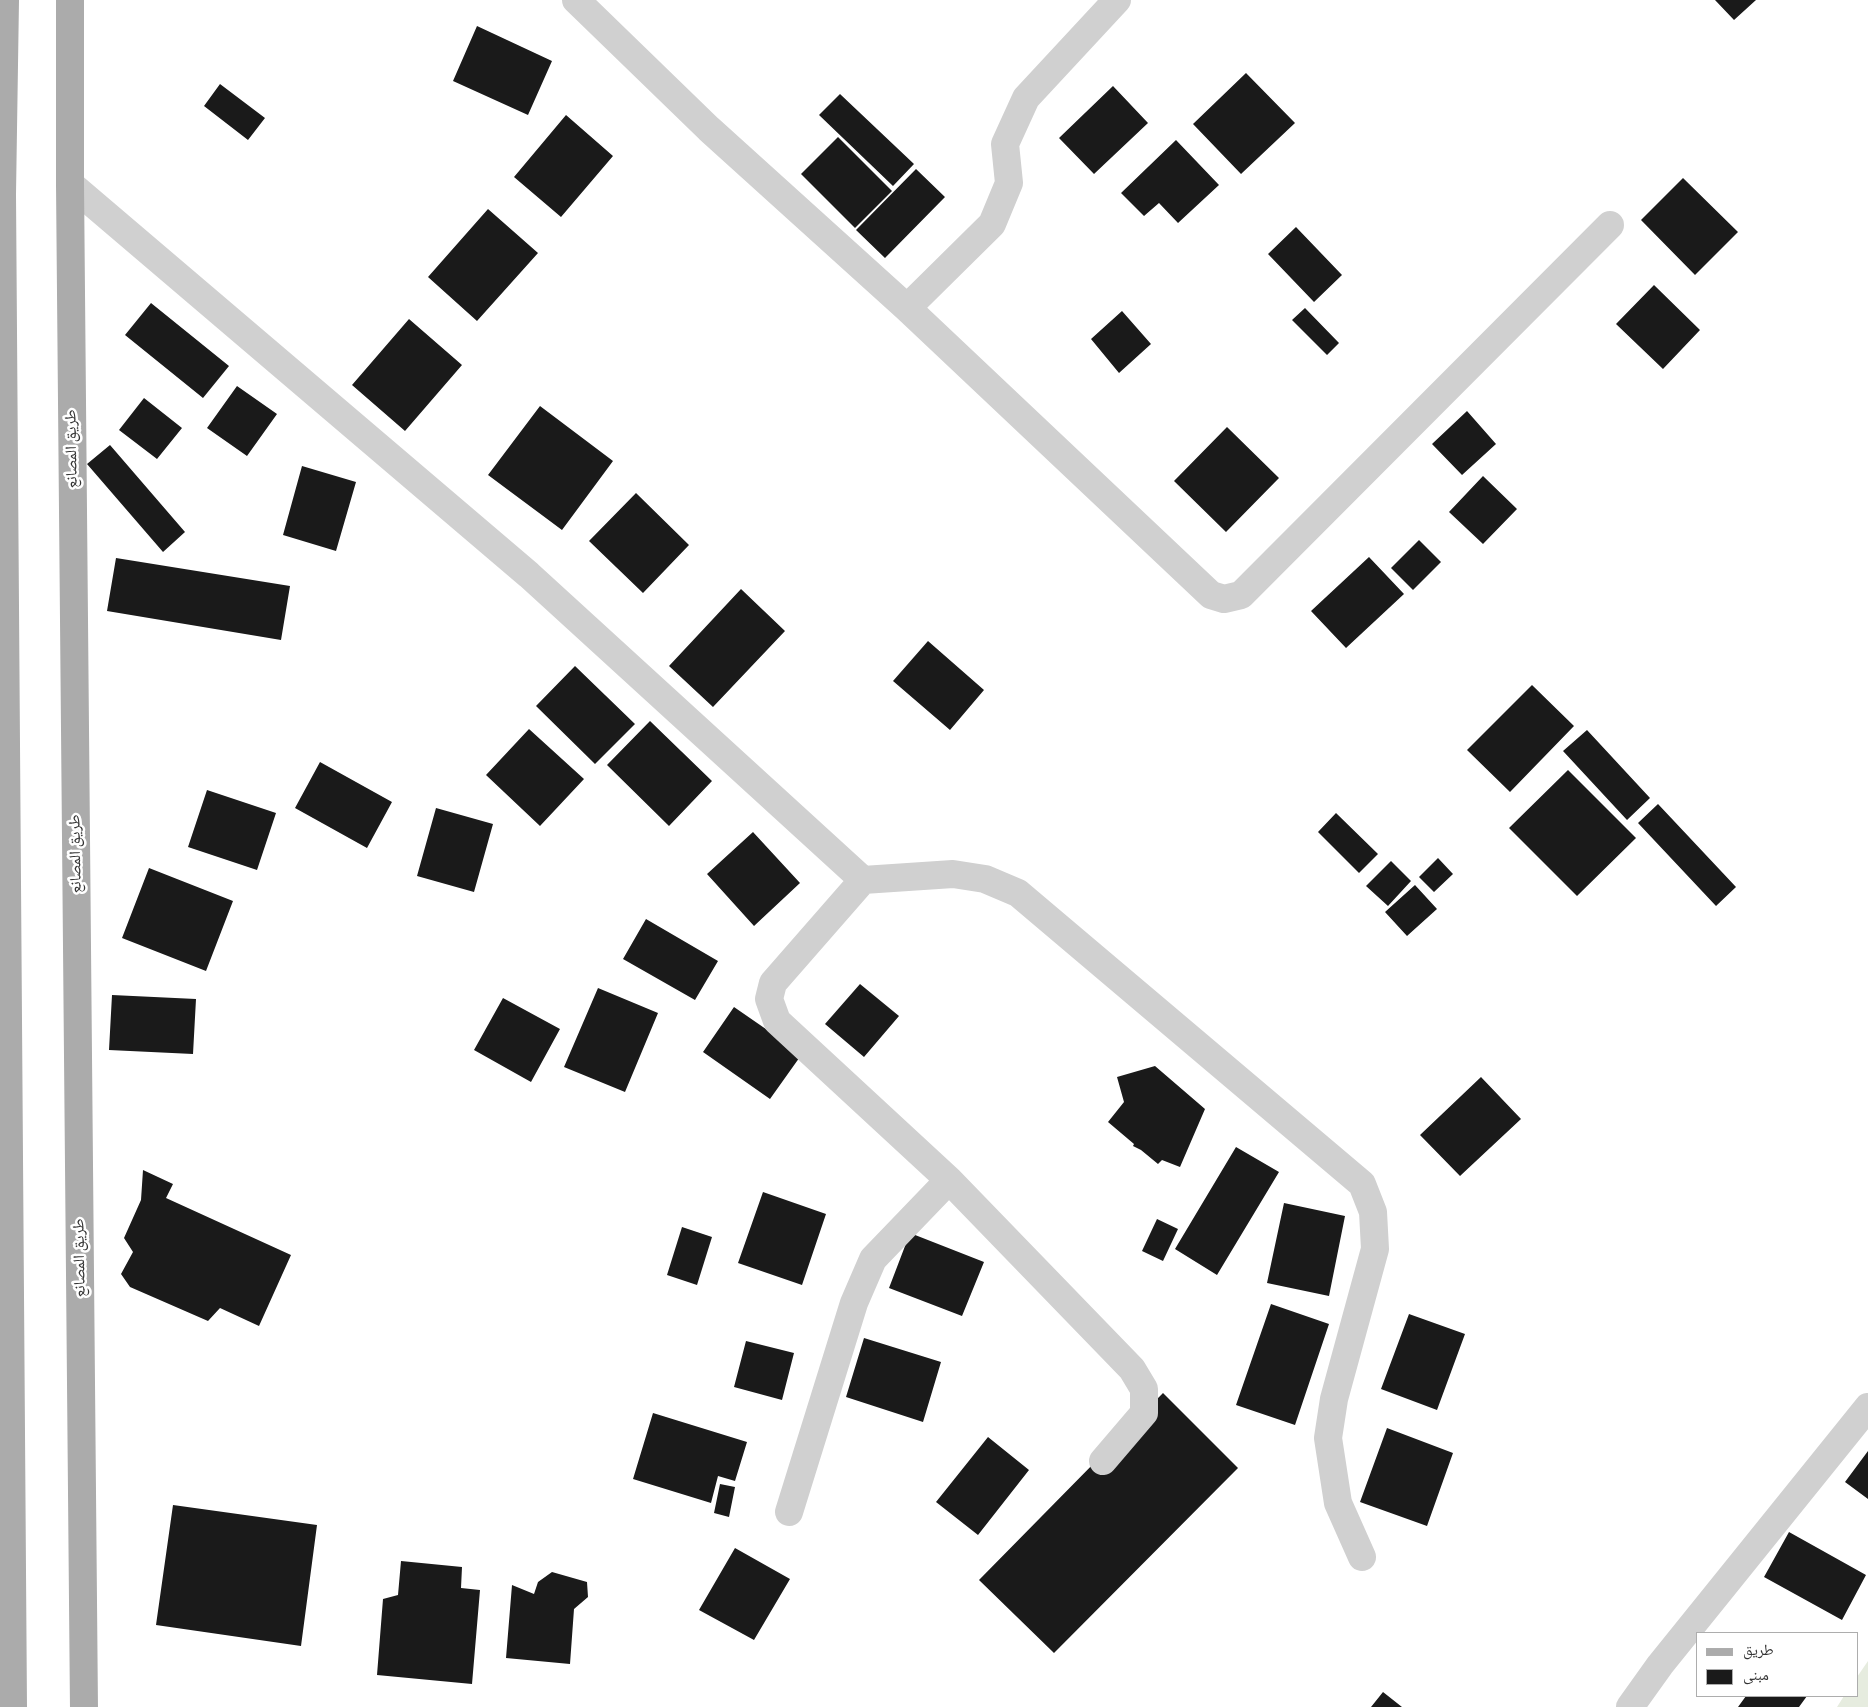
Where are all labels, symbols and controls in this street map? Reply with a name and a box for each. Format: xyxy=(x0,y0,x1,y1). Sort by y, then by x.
street label: طريق المصانع xyxy=(62,409,82,489)
street label: طريق المصانع xyxy=(66,814,86,894)
street label: طريق المصانع xyxy=(70,1218,90,1298)
legend xyxy=(1696,1632,1858,1697)
text: طريق xyxy=(1743,1641,1774,1659)
text: مبنى xyxy=(1743,1666,1769,1684)

